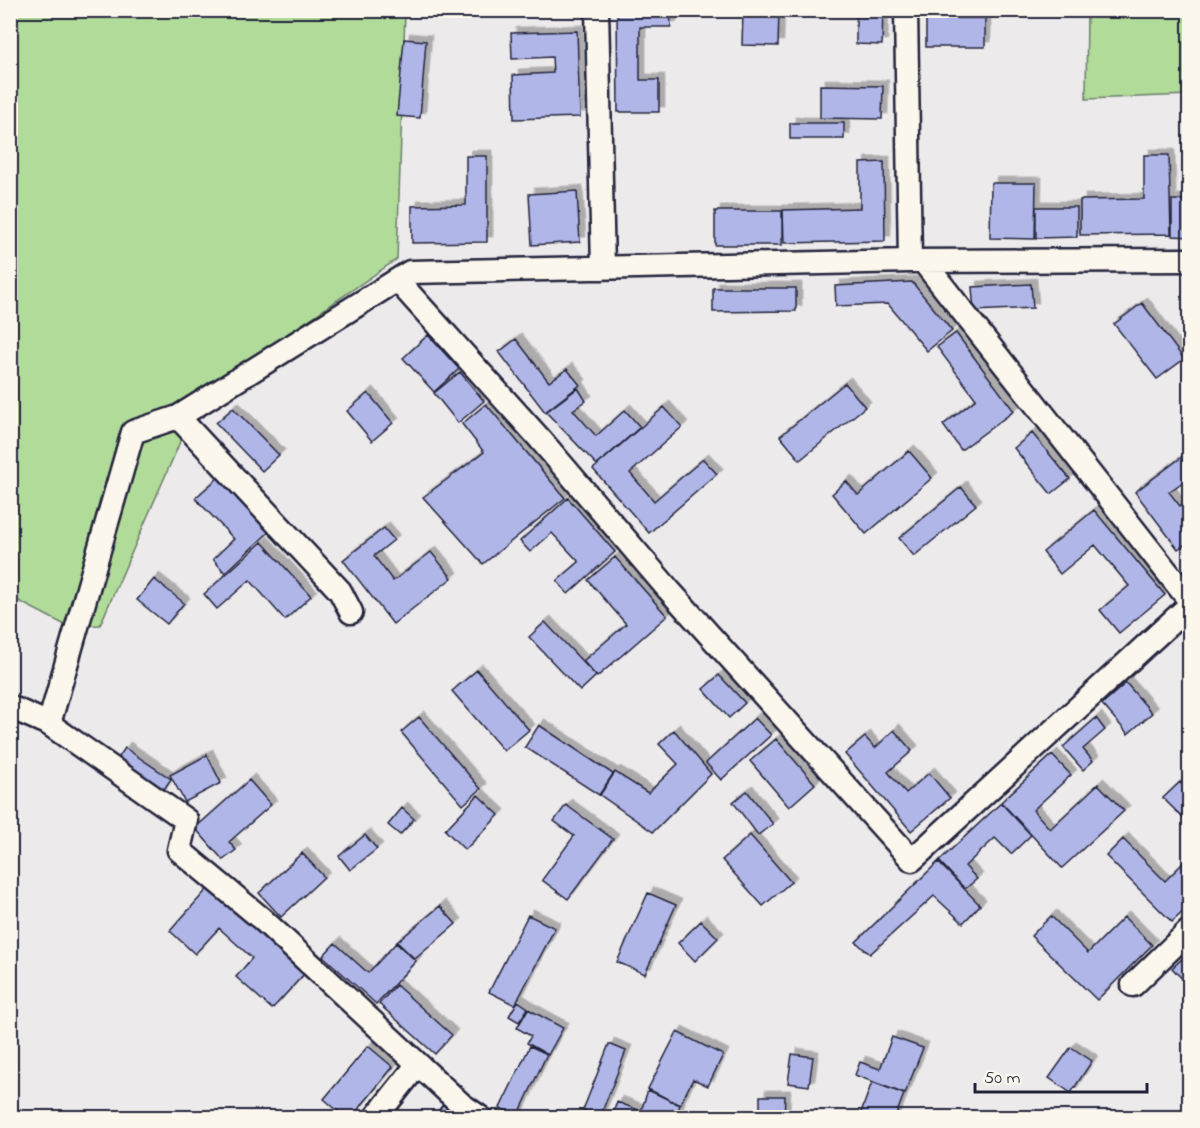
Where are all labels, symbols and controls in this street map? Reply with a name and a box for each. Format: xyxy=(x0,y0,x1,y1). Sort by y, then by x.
scale bar xyxy=(975,1056,1148,1094)
text: 50 m xyxy=(984,1066,1021,1092)

